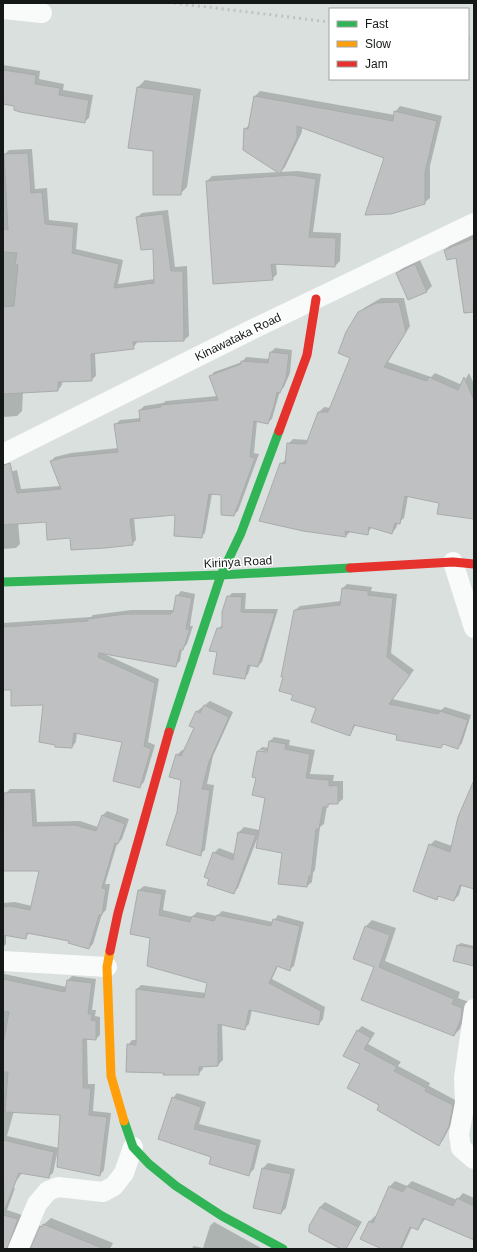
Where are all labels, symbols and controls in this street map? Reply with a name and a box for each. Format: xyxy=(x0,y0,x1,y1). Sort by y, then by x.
legend xyxy=(329,8,469,80)
text: Fast xyxy=(365,17,389,31)
text: Slow xyxy=(365,37,391,51)
text: Jam xyxy=(365,57,388,71)
street label: Kinawataka Road xyxy=(193,310,283,364)
street label: Kirinya Road xyxy=(203,553,273,571)

